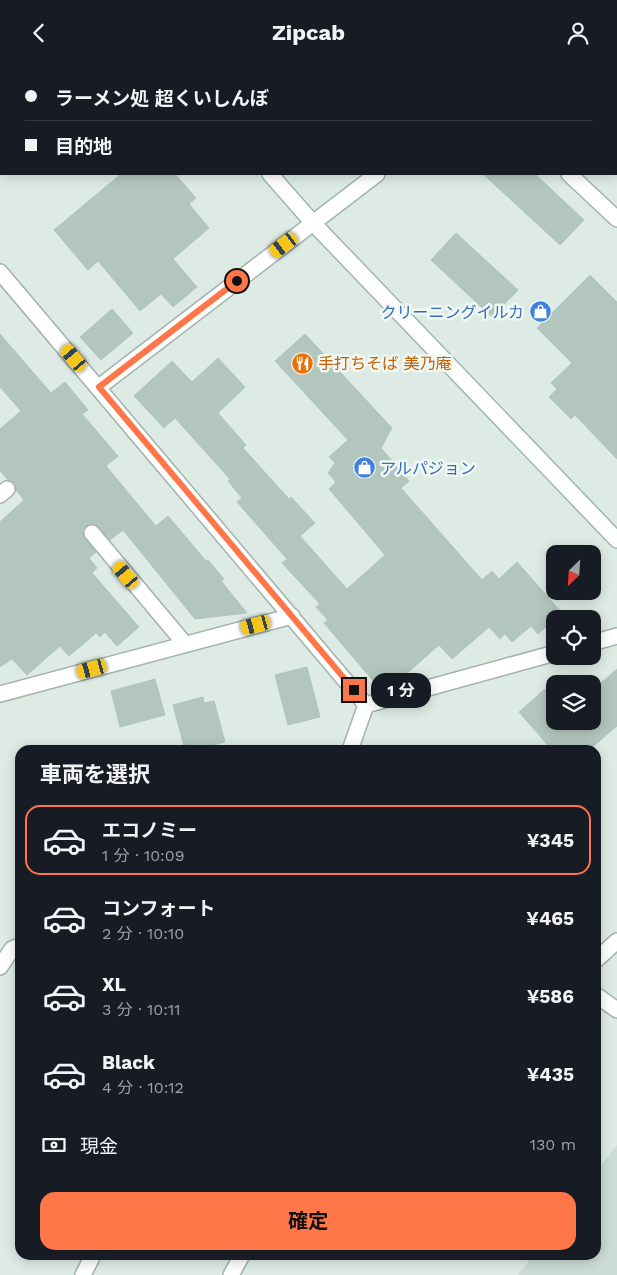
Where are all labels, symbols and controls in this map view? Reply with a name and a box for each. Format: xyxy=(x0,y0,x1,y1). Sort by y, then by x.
icon: back xyxy=(25,19,53,47)
icon: person xyxy=(564,19,592,47)
text: Zipcab xyxy=(272,20,345,45)
text: ラーメン処 超くいしんぼ xyxy=(55,87,269,110)
text: 目的地 xyxy=(55,135,112,158)
car xyxy=(267,230,300,260)
route start xyxy=(226,270,248,292)
shop icon: クリーニングイルカ xyxy=(528,300,552,324)
place label: クリーニングイルカ xyxy=(380,303,524,322)
car xyxy=(58,342,89,374)
restaurant icon: 手打ちそば 美乃庵 xyxy=(290,351,314,375)
place label: 手打ちそば 美乃庵 xyxy=(318,354,451,373)
shop icon: アルパジョン xyxy=(352,456,376,480)
place label: アルパジョン xyxy=(380,459,476,478)
north arrow xyxy=(546,545,601,600)
map controls xyxy=(546,545,601,730)
car xyxy=(110,559,141,591)
button: locate xyxy=(546,610,601,665)
car xyxy=(239,614,272,636)
car xyxy=(75,658,108,680)
callout: 1 分 xyxy=(372,673,432,707)
button: layers xyxy=(546,675,601,730)
route end xyxy=(343,679,365,701)
text: 1 分 xyxy=(387,681,415,700)
text: 車両を選択 xyxy=(40,762,150,787)
icon: car xyxy=(42,818,87,863)
text: エコノミー xyxy=(102,819,197,842)
text: ¥345 xyxy=(527,829,574,852)
text: 1 分 · 10:09 xyxy=(102,846,185,865)
icon: car xyxy=(42,896,87,941)
text: コンフォート xyxy=(102,897,215,920)
text: ¥465 xyxy=(526,907,574,930)
text: 2 分 · 10:10 xyxy=(102,924,184,943)
text: XL xyxy=(102,973,126,996)
icon: car xyxy=(42,974,87,1019)
text: ¥586 xyxy=(527,985,574,1008)
text: 3 分 · 10:11 xyxy=(102,1000,180,1019)
text: Black xyxy=(102,1051,155,1074)
icon: car xyxy=(42,1052,87,1097)
text: ¥435 xyxy=(527,1063,574,1086)
text: 4 分 · 10:12 xyxy=(102,1078,184,1097)
icon: cash xyxy=(40,1131,68,1159)
text: 現金 xyxy=(80,1135,118,1158)
text: 130 m xyxy=(530,1135,576,1154)
button: 確定 xyxy=(40,1192,576,1250)

